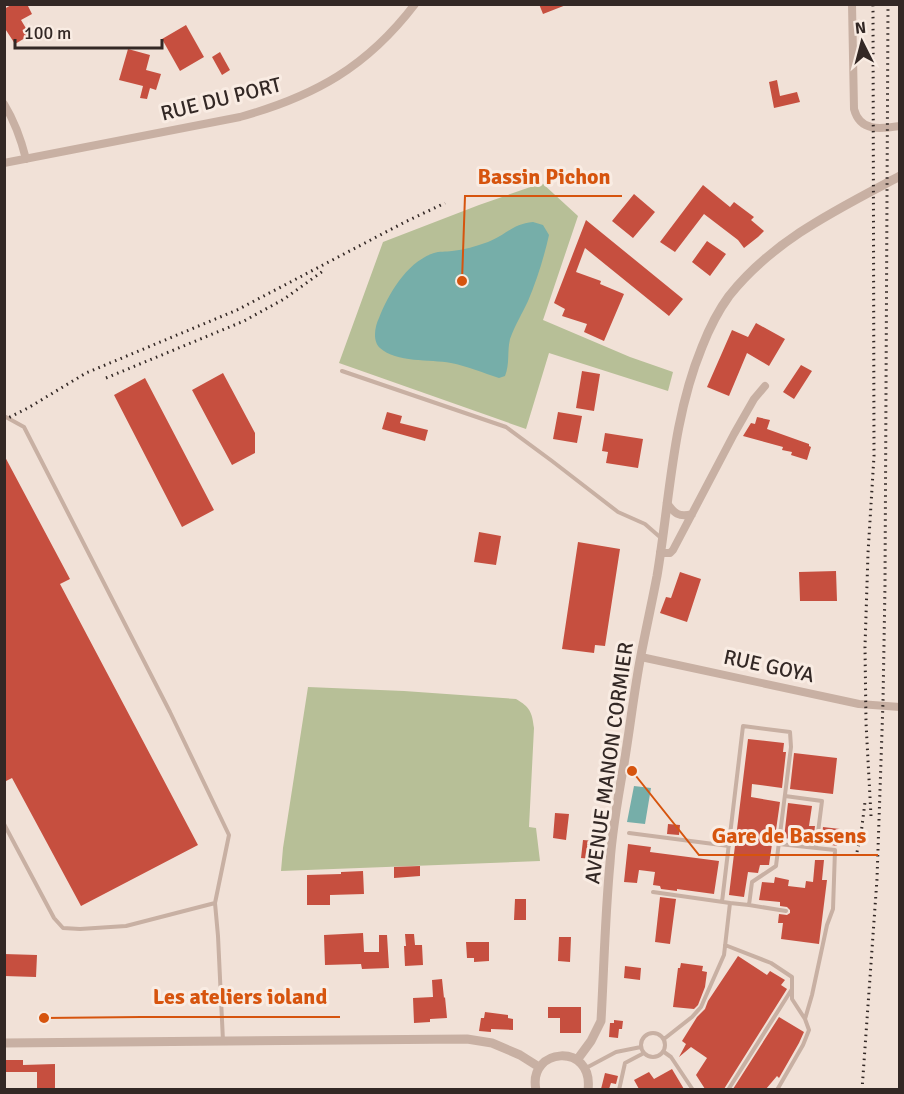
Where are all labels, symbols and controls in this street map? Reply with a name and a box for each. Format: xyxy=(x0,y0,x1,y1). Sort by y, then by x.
scale bar xyxy=(15,12,162,50)
north arrow xyxy=(832,12,892,72)
text: N xyxy=(854,18,867,39)
text: 100 m xyxy=(24,22,71,44)
street label: RUE DU PORT xyxy=(158,71,285,127)
callout: Bassin Pichon xyxy=(465,156,622,196)
text: Bassin Pichon xyxy=(477,163,611,190)
street label: AVENUE MANON CORMIER xyxy=(579,640,639,886)
street label: RUE GOYA xyxy=(721,644,817,688)
callout: Gare de Bassens xyxy=(699,815,878,855)
text: Gare de Bassens xyxy=(712,822,866,849)
callout: Les ateliers ioland xyxy=(141,977,340,1017)
text: Les ateliers ioland xyxy=(153,983,327,1010)

